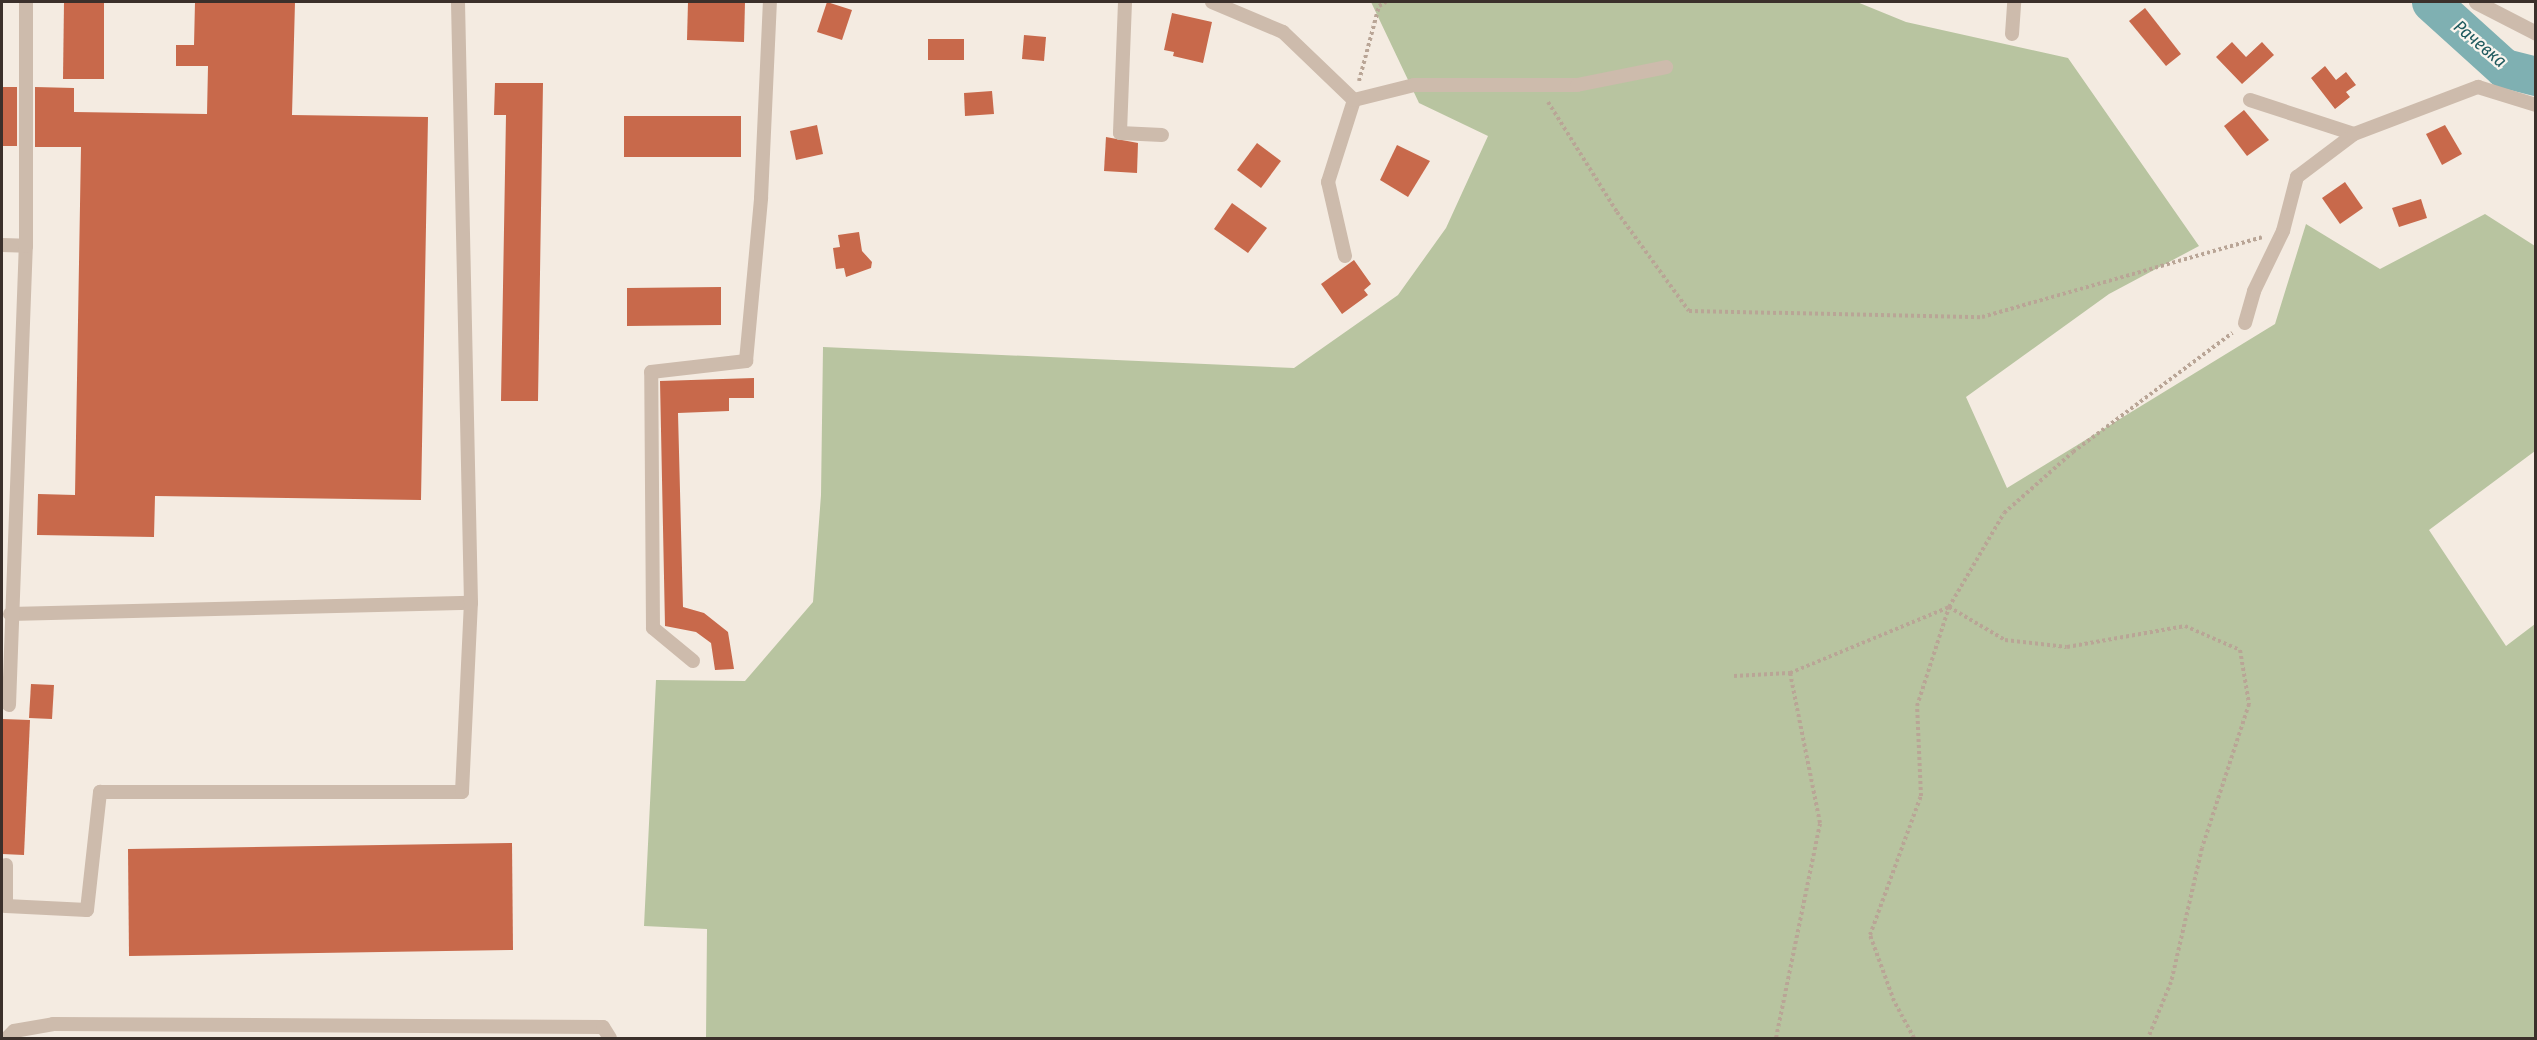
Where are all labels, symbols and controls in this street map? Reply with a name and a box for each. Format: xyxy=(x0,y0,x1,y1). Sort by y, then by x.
water label: Рачевка xyxy=(2449,16,2511,72)

